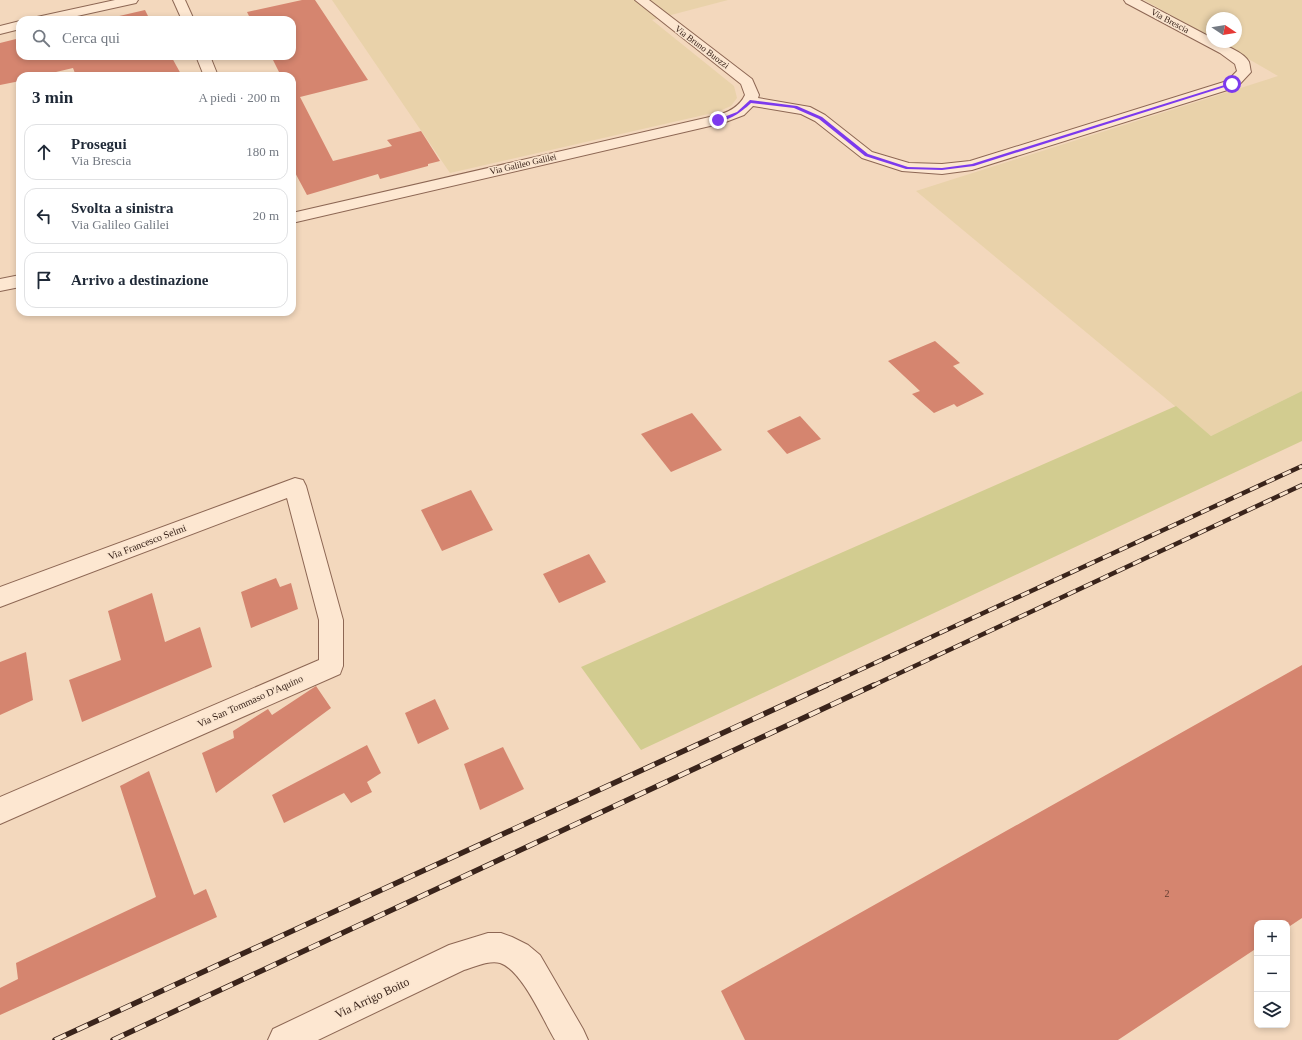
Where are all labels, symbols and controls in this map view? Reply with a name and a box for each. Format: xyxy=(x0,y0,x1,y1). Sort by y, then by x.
street label: Via Brescia xyxy=(1149,7,1191,35)
north arrow xyxy=(1206,12,1242,48)
search box xyxy=(16,16,296,60)
street label: Via Bruno Buozzi xyxy=(673,23,731,71)
icon: search xyxy=(30,27,52,49)
text: Cerca qui xyxy=(62,30,120,46)
route start xyxy=(1223,75,1241,93)
text: 3 min xyxy=(32,88,73,107)
text: A piedi · 200 m xyxy=(198,90,280,105)
route end xyxy=(709,111,727,129)
text: Prosegui xyxy=(71,136,127,152)
icon: ahead xyxy=(33,141,55,163)
text: 180 m xyxy=(246,144,279,159)
street label: Via Galileo Galilei xyxy=(489,151,558,177)
text: Via Brescia xyxy=(71,153,131,168)
text: Svolta a sinistra xyxy=(71,200,174,216)
icon: left xyxy=(33,205,55,227)
text: 20 m xyxy=(253,208,279,223)
text: Via Galileo Galilei xyxy=(71,217,169,232)
icon: arrive xyxy=(33,269,55,291)
text: Arrivo a destinazione xyxy=(71,272,208,288)
street label: Via Francesco Selmi xyxy=(106,522,188,562)
street label: Via San Tommaso D'Aquino xyxy=(195,673,305,729)
house number: 2 xyxy=(1165,888,1170,899)
map controls xyxy=(1254,920,1290,1028)
button: + xyxy=(1254,920,1290,956)
button: − xyxy=(1254,956,1290,992)
street label: Via Arrigo Boito xyxy=(333,975,411,1021)
button: layers xyxy=(1254,992,1290,1028)

